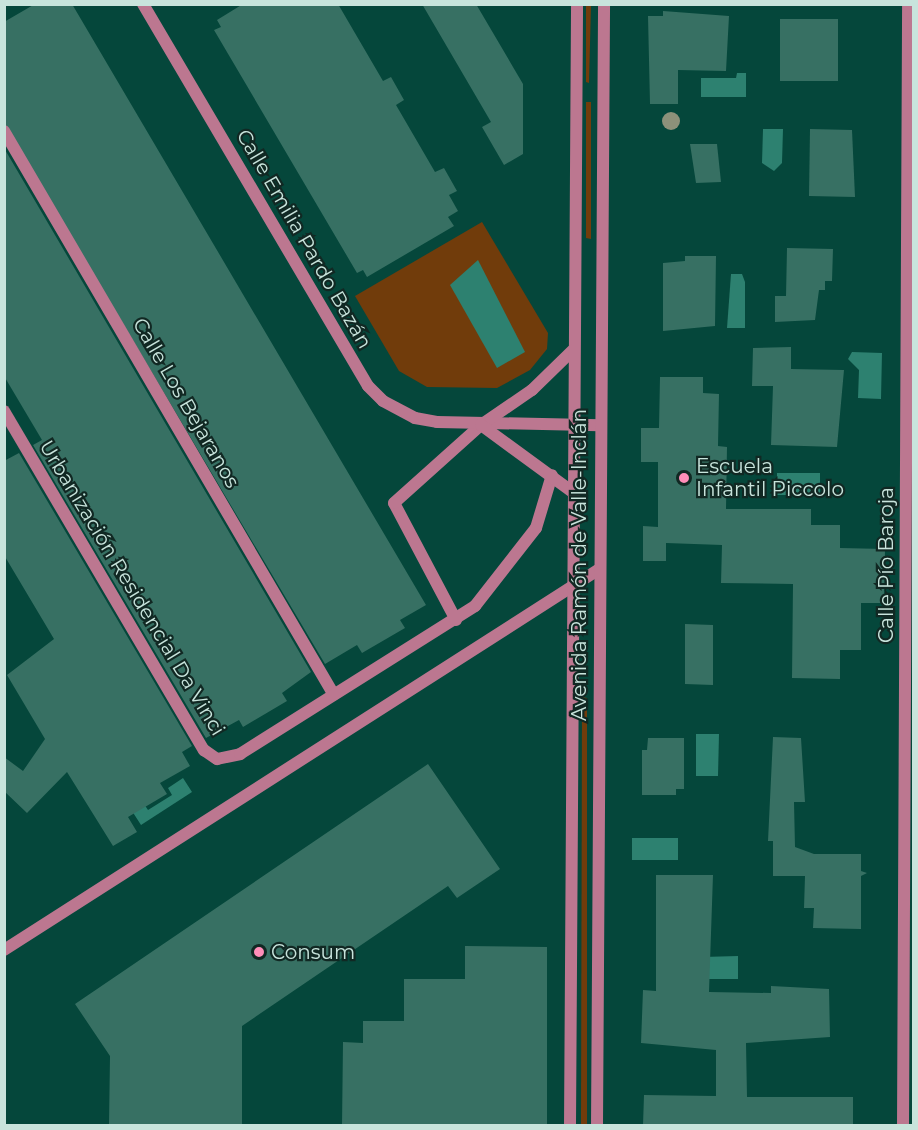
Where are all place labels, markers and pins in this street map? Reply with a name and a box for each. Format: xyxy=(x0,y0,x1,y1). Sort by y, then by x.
place label: Escuela Infantil Piccolo xyxy=(696,454,844,501)
marker: Escuela Infantil Piccolo xyxy=(677,471,691,485)
place label: Consum xyxy=(271,940,355,964)
marker: Consum xyxy=(252,945,266,959)

